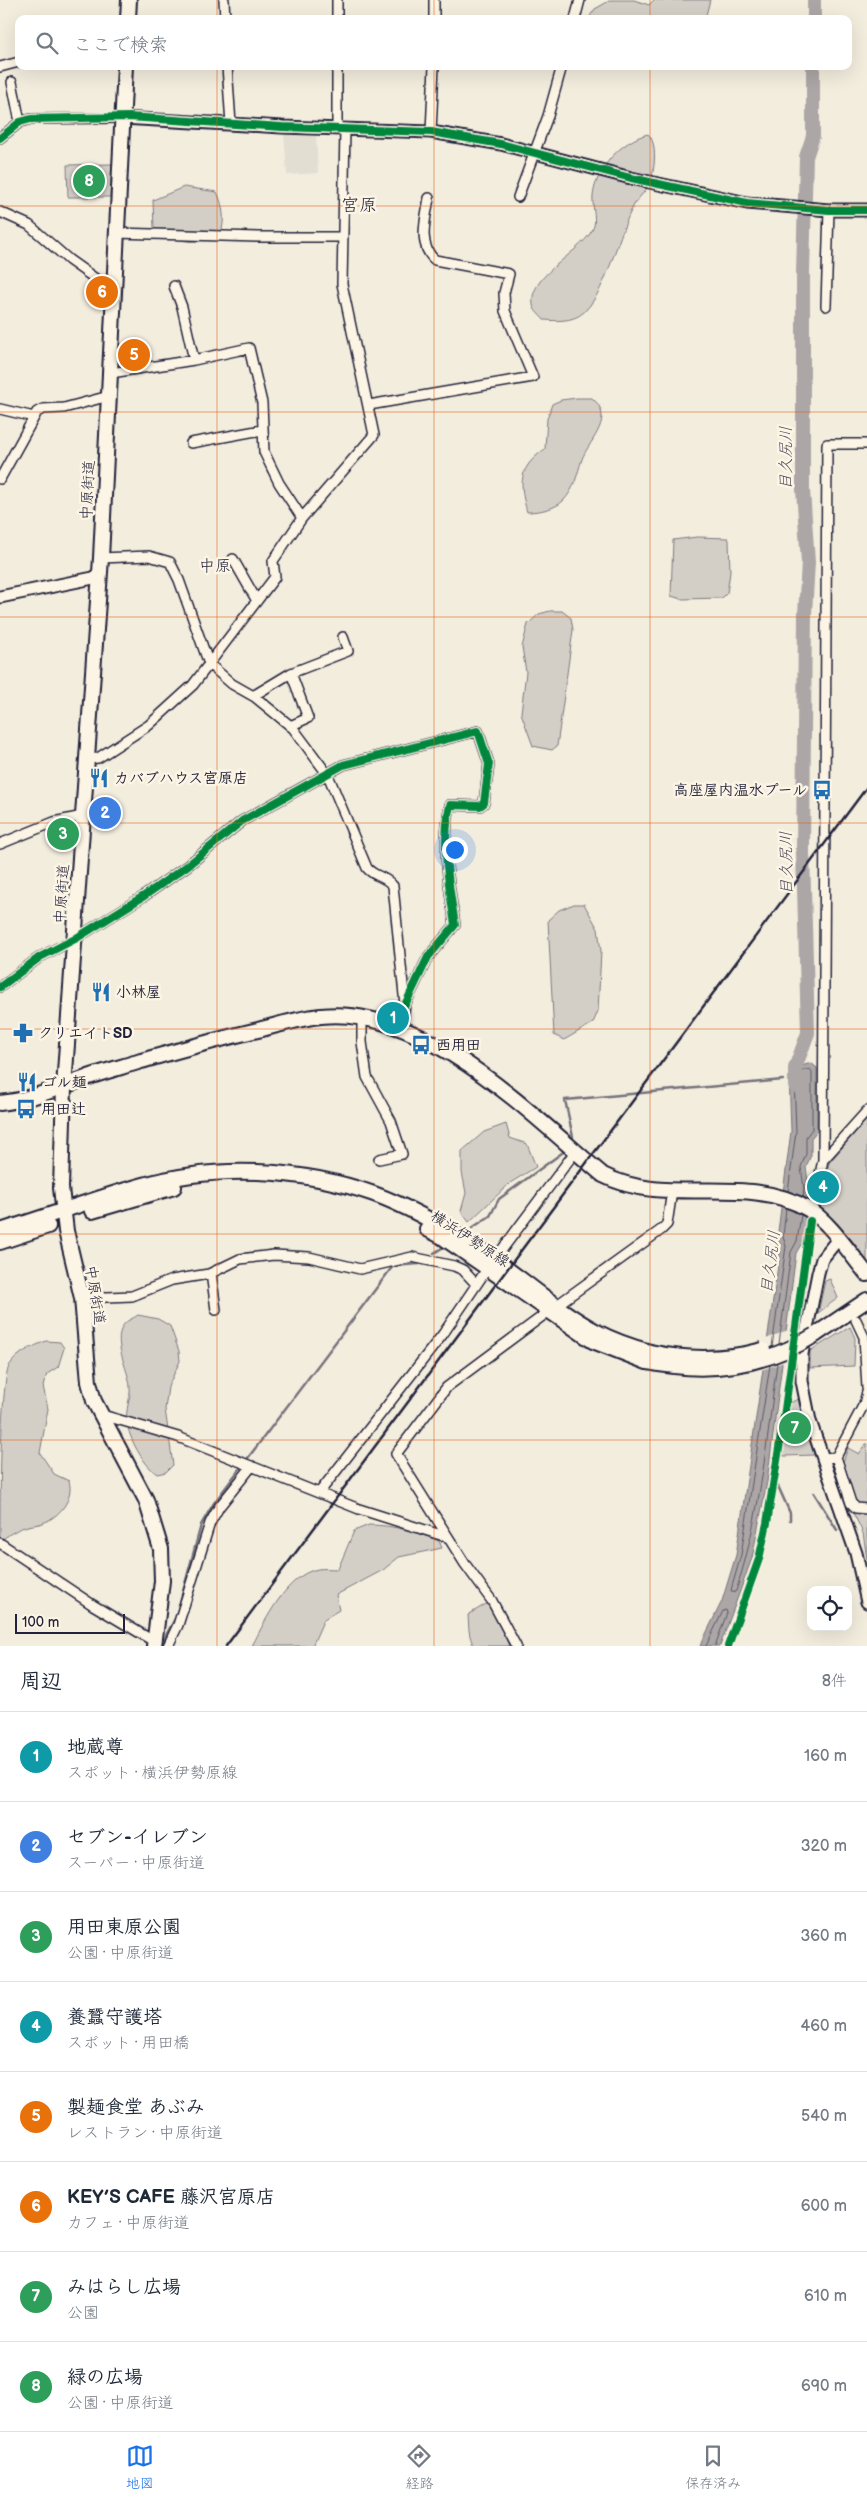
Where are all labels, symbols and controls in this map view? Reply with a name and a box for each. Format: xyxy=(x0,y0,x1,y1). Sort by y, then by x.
search box xyxy=(15,15,852,70)
icon: search xyxy=(33,29,61,57)
text: ここで検索 xyxy=(73,34,168,57)
pin: 8 xyxy=(73,162,105,200)
district label: 宮原 xyxy=(341,195,377,216)
pin: 6 xyxy=(86,273,118,311)
pin: 5 xyxy=(118,336,150,374)
water label: 目久尻川 xyxy=(777,426,796,490)
street label: 中原街道 xyxy=(77,460,99,520)
district label: 中原 xyxy=(199,557,231,576)
restaurant icon: カバブハウス宮原店 xyxy=(88,767,110,789)
place label: カバブハウス宮原店 xyxy=(114,769,248,788)
bus stop icon: 高座屋内温水プール xyxy=(811,779,833,801)
place label: 高座屋内温水プール xyxy=(673,781,807,800)
pin: 2 xyxy=(89,794,121,832)
pin: 3 xyxy=(47,815,79,853)
water label: 目久尻川 xyxy=(777,831,797,895)
your location xyxy=(442,837,468,863)
street label: 中原街道 xyxy=(50,863,74,925)
restaurant icon: 小林屋 xyxy=(90,981,112,1003)
place label: 小林屋 xyxy=(116,983,161,1002)
pin: 1 xyxy=(377,999,409,1037)
pharmacy icon: クリエイトSD xyxy=(12,1022,34,1044)
place label: クリエイトSD xyxy=(38,1024,133,1043)
bus stop icon: 西用田 xyxy=(410,1034,432,1056)
place label: 西用田 xyxy=(436,1036,481,1055)
restaurant icon: ゴル麺 xyxy=(16,1071,38,1093)
place label: ゴル麺 xyxy=(42,1073,86,1092)
bus stop icon: 用田辻 xyxy=(15,1098,37,1120)
place label: 用田辻 xyxy=(41,1100,86,1119)
pin: 4 xyxy=(807,1168,839,1206)
street label: 横浜伊勢原線 xyxy=(427,1207,513,1271)
water label: 目久尻川 xyxy=(758,1229,784,1295)
street label: 中原街道 xyxy=(81,1264,109,1326)
pin: 7 xyxy=(779,1409,811,1447)
map controls xyxy=(807,1586,852,1631)
button: locate xyxy=(807,1586,852,1631)
scale bar xyxy=(15,1611,125,1634)
text: 100 m xyxy=(22,1614,59,1631)
text: 周辺 xyxy=(20,1669,62,1694)
text: 8件 xyxy=(822,1672,847,1691)
text: 地蔵尊 xyxy=(67,1736,124,1759)
text: 1 xyxy=(33,1747,39,1766)
text: 160 m xyxy=(804,1747,847,1766)
text: スポット · 横浜伊勢原線 xyxy=(67,1764,237,1783)
text: セブン-イレブン xyxy=(67,1826,208,1849)
text: 2 xyxy=(31,1837,41,1856)
text: 320 m xyxy=(801,1837,847,1856)
text: スーパー · 中原街道 xyxy=(67,1854,205,1873)
text: 用田東原公園 xyxy=(67,1916,181,1939)
text: 3 xyxy=(31,1927,41,1946)
text: 360 m xyxy=(800,1927,847,1946)
text: 公園 · 中原街道 xyxy=(67,1944,173,1963)
text: 養蠶守護塔 xyxy=(67,2006,162,2029)
text: 4 xyxy=(31,2017,41,2036)
text: 460 m xyxy=(801,2017,847,2036)
text: スポット · 用田橋 xyxy=(67,2034,189,2053)
text: 製麺食堂 あぶみ xyxy=(67,2096,205,2119)
text: 5 xyxy=(31,2107,41,2126)
text: 540 m xyxy=(801,2107,847,2126)
text: レストラン · 中原街道 xyxy=(67,2124,223,2143)
text: KEY’S CAFE 藤沢宮原店 xyxy=(67,2186,275,2209)
text: 6 xyxy=(31,2197,41,2216)
text: 600 m xyxy=(801,2197,847,2216)
text: カフェ · 中原街道 xyxy=(67,2214,189,2233)
text: みはらし広場 xyxy=(67,2276,181,2299)
text: 7 xyxy=(32,2287,40,2306)
text: 610 m xyxy=(804,2287,847,2306)
text: 公園 xyxy=(67,2304,99,2323)
text: 緑の広場 xyxy=(67,2366,143,2389)
text: 8 xyxy=(31,2377,41,2396)
text: 690 m xyxy=(801,2377,847,2396)
text: 公園 · 中原街道 xyxy=(67,2394,173,2413)
tab: 地図 xyxy=(126,2442,154,2492)
tab: 経路 xyxy=(405,2442,433,2492)
tab: 保存済み xyxy=(685,2442,741,2492)

